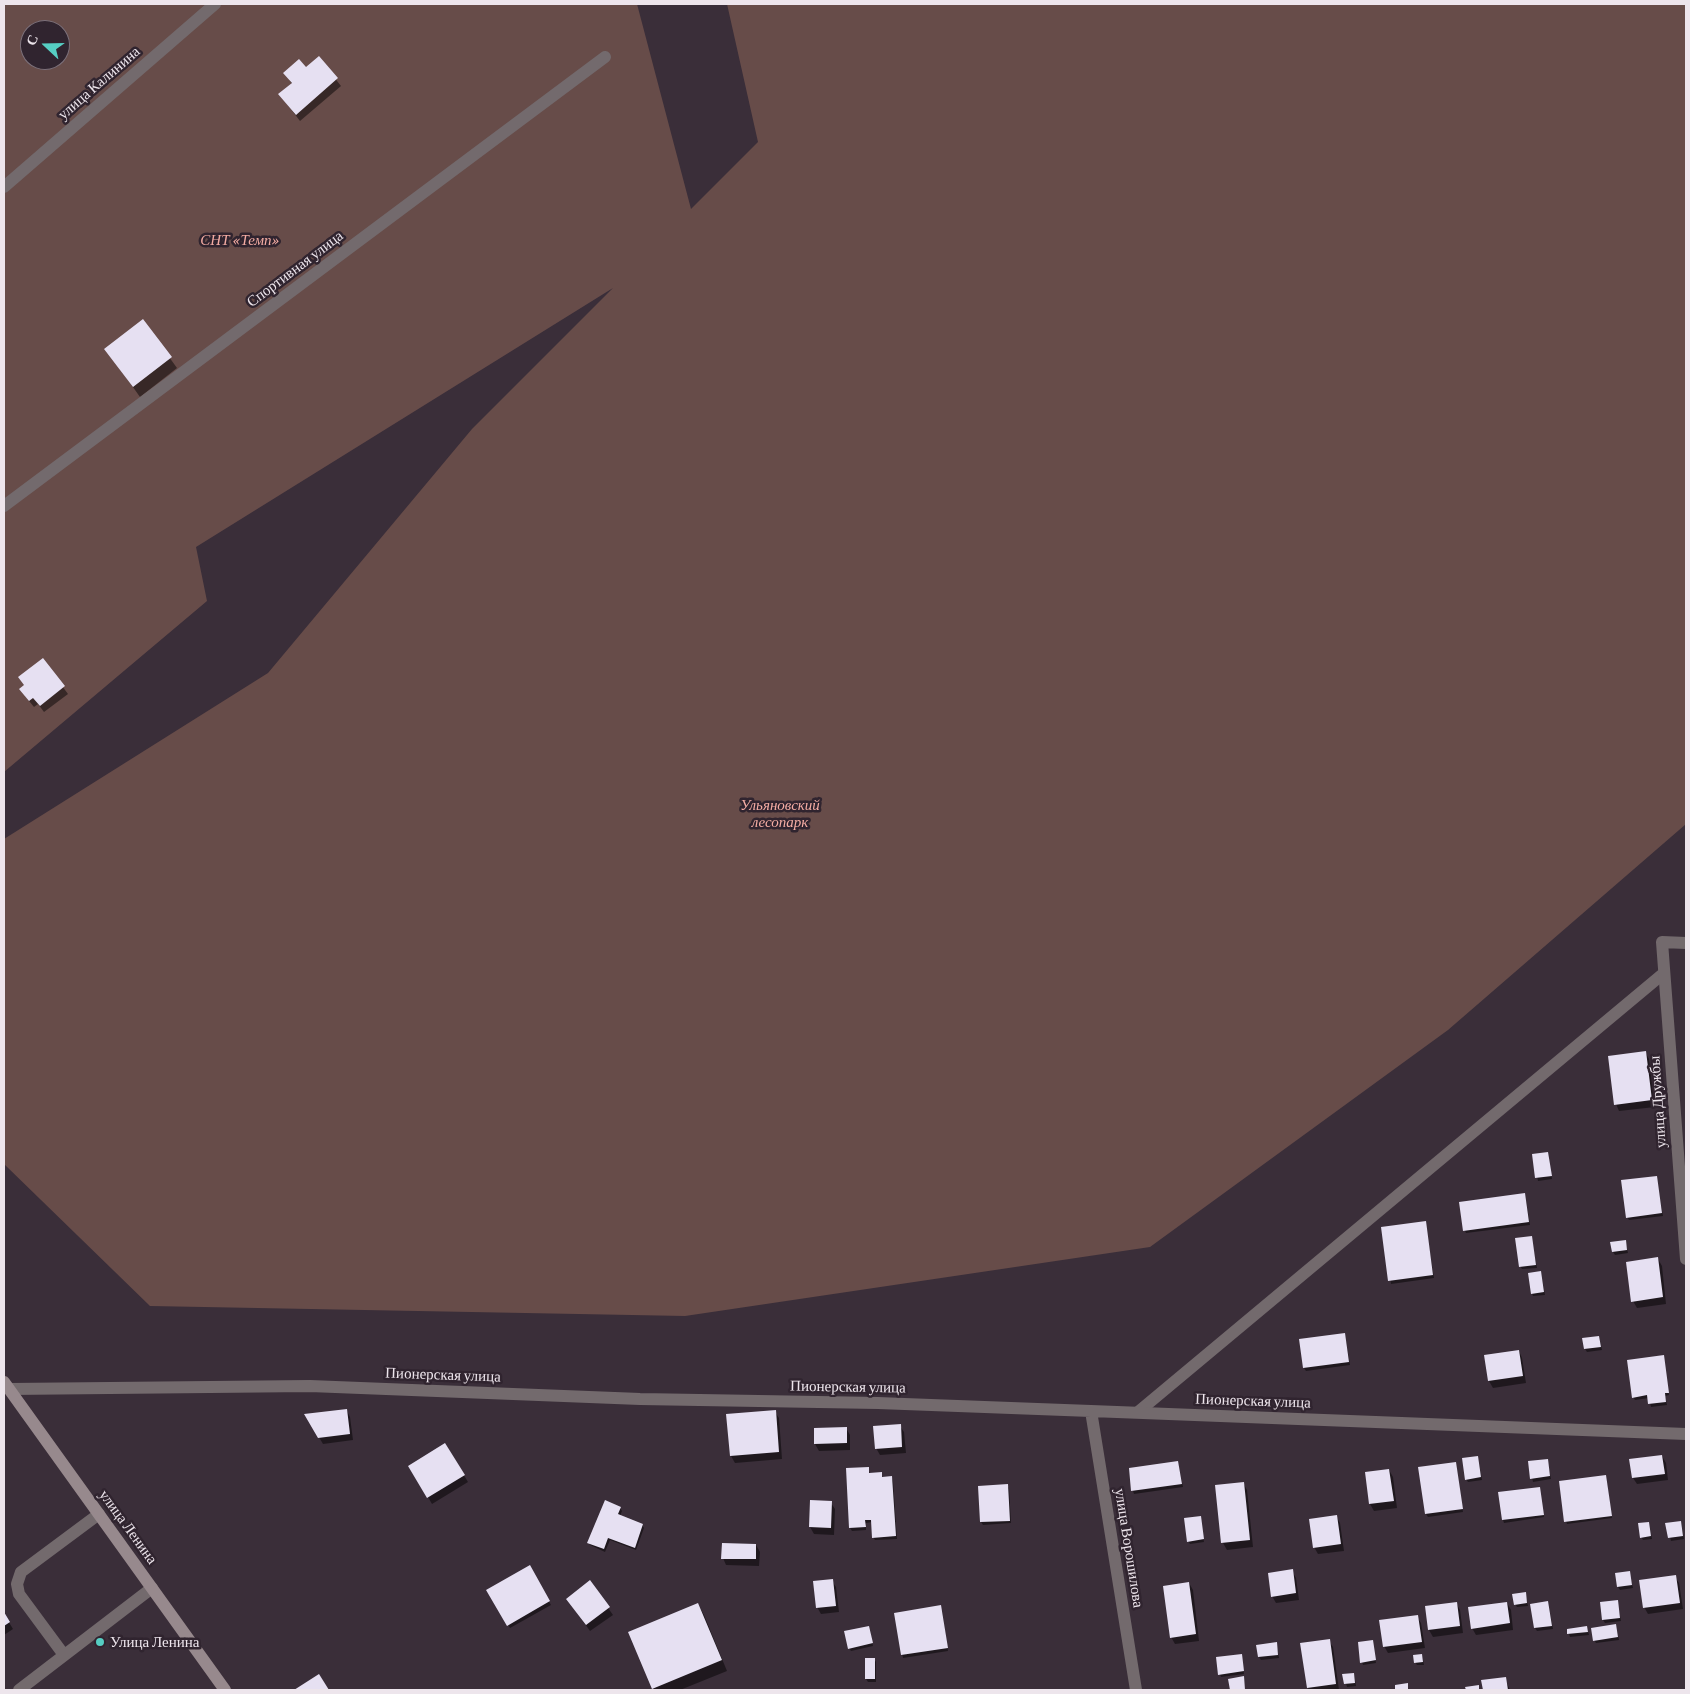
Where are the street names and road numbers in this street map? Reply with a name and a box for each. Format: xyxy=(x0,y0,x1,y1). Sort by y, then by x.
street label: улица Калинина xyxy=(54,43,144,123)
street label: Спортивная улица xyxy=(243,227,347,311)
street label: улица Дружбы xyxy=(1646,1055,1670,1149)
street label: Пионерская улица xyxy=(385,1364,501,1386)
street label: Пионерская улица xyxy=(790,1377,906,1397)
street label: Пионерская улица xyxy=(1195,1390,1311,1412)
street label: улица Ленина xyxy=(95,1486,161,1568)
street label: улица Ворошилова xyxy=(1111,1487,1147,1609)

